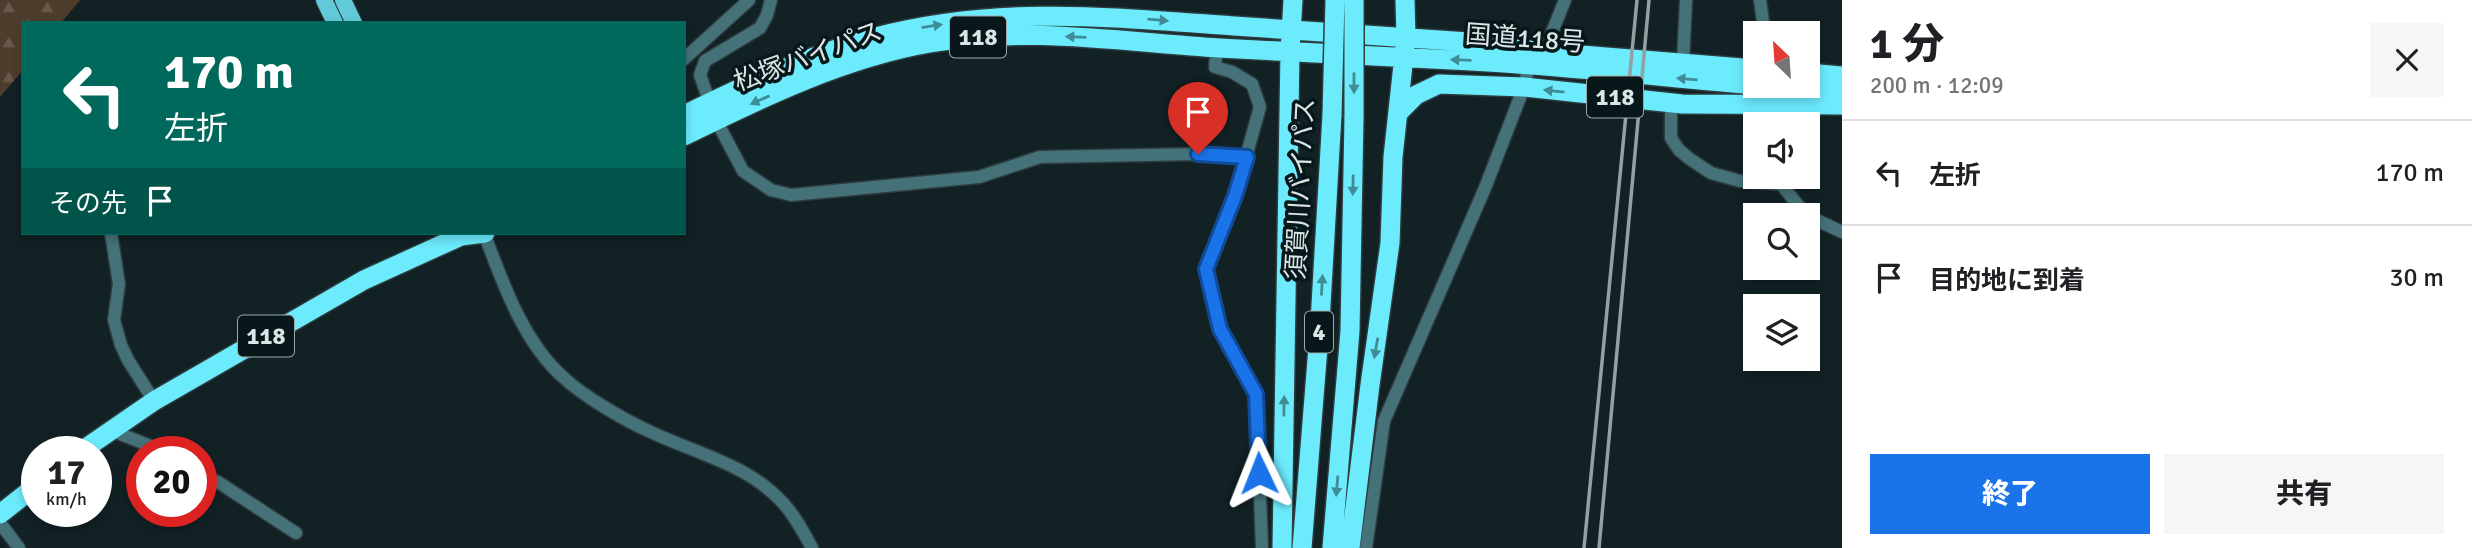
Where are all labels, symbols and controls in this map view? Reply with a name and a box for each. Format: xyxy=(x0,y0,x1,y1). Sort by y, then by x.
street label: 松塚バイパス xyxy=(729,15,887,99)
one-way arrow xyxy=(1147,15,1169,26)
road number: 118 xyxy=(950,16,1006,57)
street label: 国道118号 xyxy=(1464,19,1586,59)
text: 1 分 xyxy=(1870,19,1944,70)
one-way arrow xyxy=(921,20,943,31)
north arrow xyxy=(1743,21,1820,98)
map controls xyxy=(1743,21,1820,371)
button: close xyxy=(2370,23,2444,97)
one-way arrow xyxy=(1064,31,1086,42)
text: 170 m xyxy=(164,42,294,102)
icon: left xyxy=(49,49,140,140)
one-way arrow xyxy=(1449,55,1471,66)
text: 200 m · 12:09 xyxy=(1870,71,2004,100)
one-way arrow xyxy=(1348,72,1360,94)
one-way arrow xyxy=(1676,73,1698,84)
road number: 118 xyxy=(1587,76,1643,118)
pin xyxy=(1168,82,1228,154)
one-way arrow xyxy=(1543,85,1565,96)
icon: arrive xyxy=(1179,93,1217,131)
one-way arrow xyxy=(750,94,770,106)
street label: 須賀川バイパス xyxy=(1280,98,1322,280)
text: 左折 xyxy=(164,109,228,148)
button: sound xyxy=(1743,112,1820,189)
icon: left xyxy=(1870,154,1908,192)
text: 170 m xyxy=(2375,157,2444,189)
text: 左折 xyxy=(1929,160,1981,192)
one-way arrow xyxy=(1347,175,1359,197)
icon: arrive xyxy=(141,182,179,220)
text: その先 xyxy=(49,188,127,220)
button: search xyxy=(1743,203,1820,280)
icon: arrive xyxy=(1870,259,1908,297)
text: 30 m xyxy=(2389,262,2444,294)
text: 目的地に到着 xyxy=(1929,265,2085,297)
one-way arrow xyxy=(1317,273,1328,295)
button: layers xyxy=(1743,294,1820,371)
road number: 4 xyxy=(1305,312,1333,352)
road number: 118 xyxy=(238,316,294,356)
one-way arrow xyxy=(1370,338,1381,360)
one-way arrow xyxy=(1278,395,1290,417)
speed limit sign: 20 xyxy=(126,436,217,527)
position arrow xyxy=(1222,436,1296,510)
text: 17 xyxy=(48,451,85,494)
button: 終了 xyxy=(1870,454,2150,534)
button: 共有 xyxy=(2164,454,2444,534)
one-way arrow xyxy=(1331,475,1342,497)
text: km/h xyxy=(46,488,87,510)

